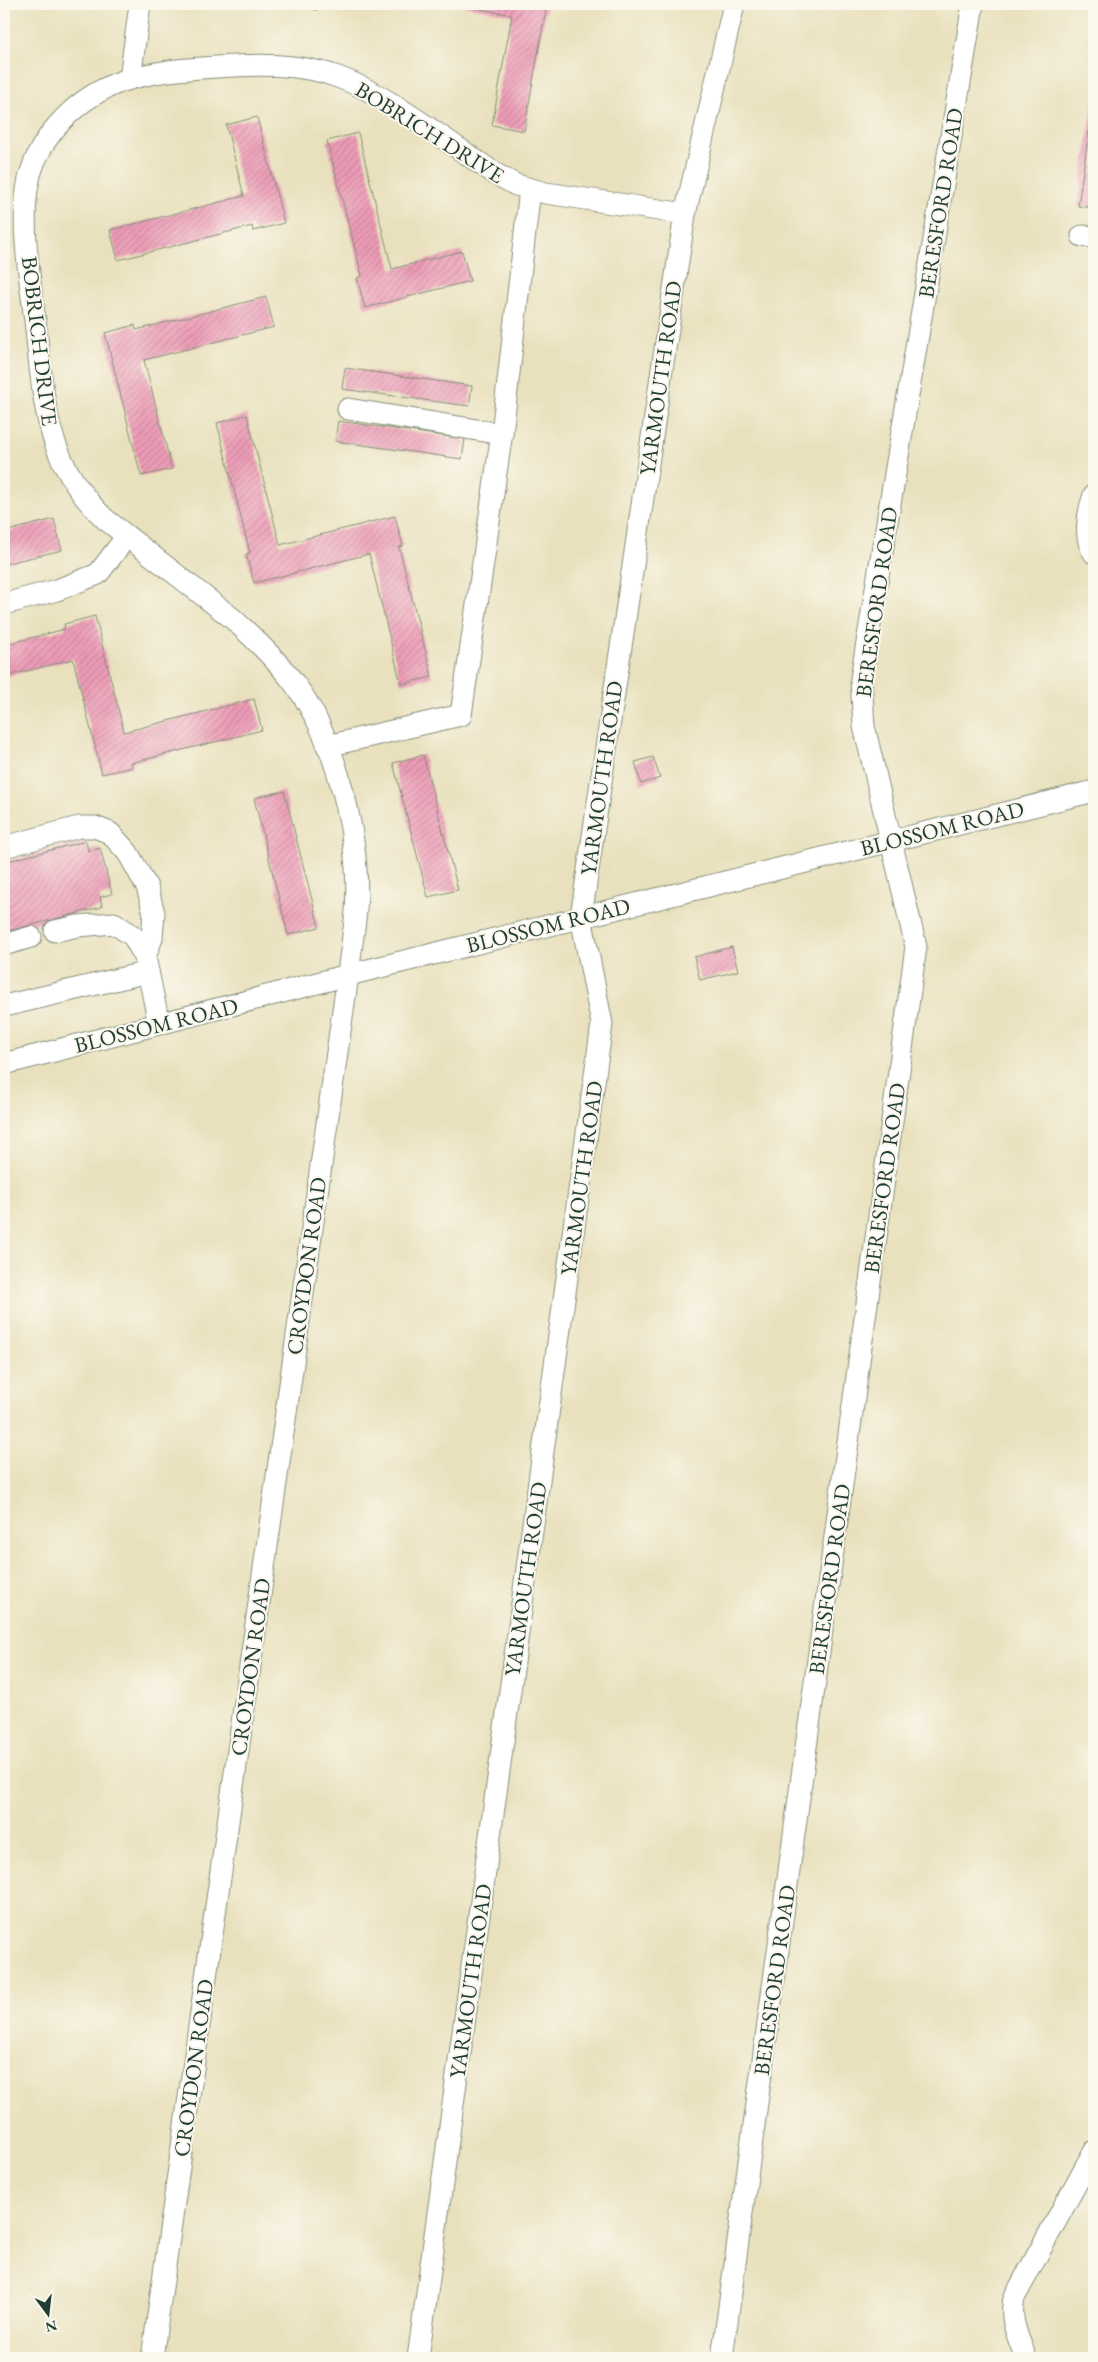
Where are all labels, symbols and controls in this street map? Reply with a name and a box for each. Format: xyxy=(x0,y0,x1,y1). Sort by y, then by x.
street label: BOBRICH DRIVE xyxy=(350,75,510,190)
street label: BERESFORD ROAD xyxy=(911,106,970,300)
street label: BOBRICH DRIVE xyxy=(15,255,64,427)
street label: YARMOUTH ROAD xyxy=(632,279,688,477)
street label: BERESFORD ROAD xyxy=(849,505,904,699)
street label: YARMOUTH ROAD xyxy=(573,679,629,877)
street label: BLOSSOM ROAD xyxy=(857,794,1027,863)
street label: BLOSSOM ROAD xyxy=(463,891,633,960)
street label: BLOSSOM ROAD xyxy=(71,991,241,1060)
street label: YARMOUTH ROAD xyxy=(553,1079,609,1277)
street label: BERESFORD ROAD xyxy=(857,1081,912,1275)
street label: CROYDON ROAD xyxy=(280,1175,333,1357)
street label: YARMOUTH ROAD xyxy=(497,1480,553,1678)
street label: BERESFORD ROAD xyxy=(802,1482,857,1676)
street label: CROYDON ROAD xyxy=(224,1576,277,1758)
street label: YARMOUTH ROAD xyxy=(442,1882,498,2080)
street label: BERESFORD ROAD xyxy=(747,1883,802,2077)
street label: CROYDON ROAD xyxy=(167,1977,220,2159)
north arrow xyxy=(22,2290,72,2340)
text: N xyxy=(43,2316,59,2337)

